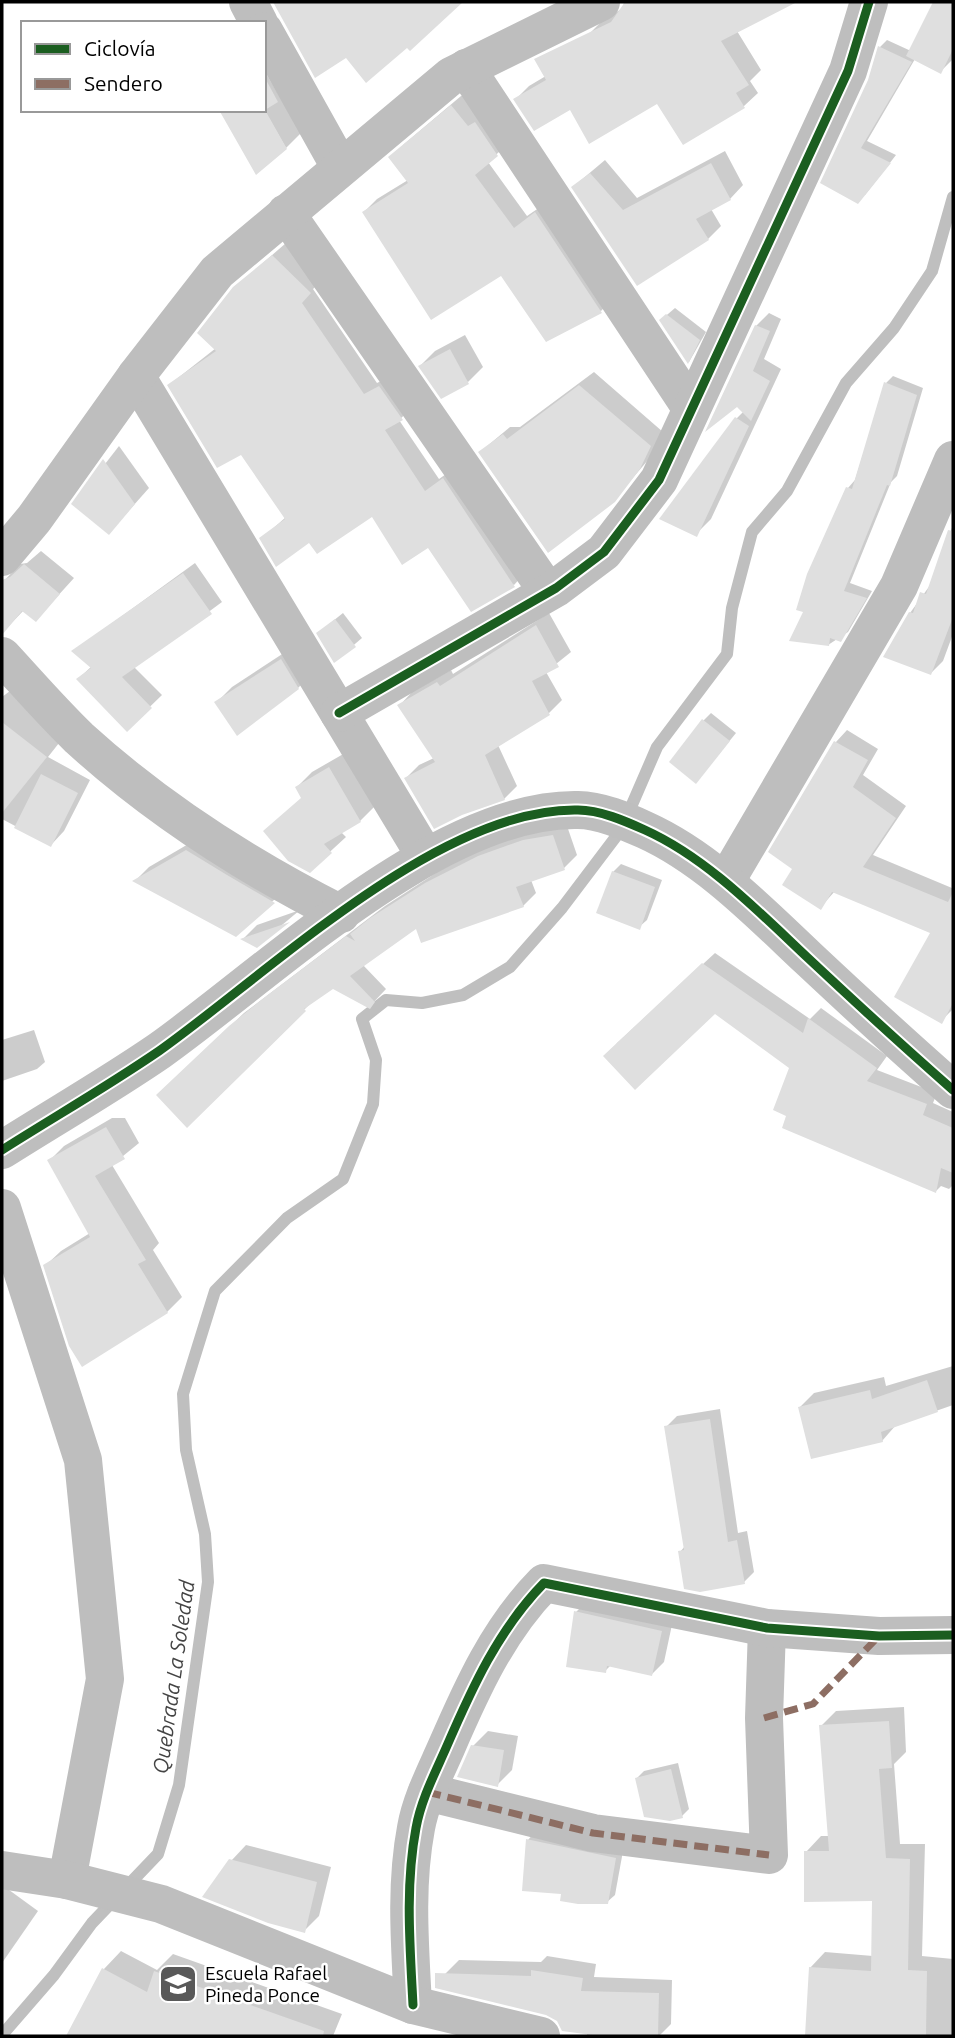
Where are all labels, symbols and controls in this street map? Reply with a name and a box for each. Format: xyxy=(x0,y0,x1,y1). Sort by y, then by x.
legend xyxy=(21,21,266,112)
text: Ciclovía xyxy=(84,36,156,60)
text: Sendero xyxy=(84,71,163,95)
water label: Quebrada La Soledad xyxy=(148,1577,200,1775)
place label: Escuela Rafael Pineda Ponce xyxy=(205,1962,327,2006)
school or university icon: Escuela Rafael Pineda Ponce xyxy=(157,1963,199,2005)

